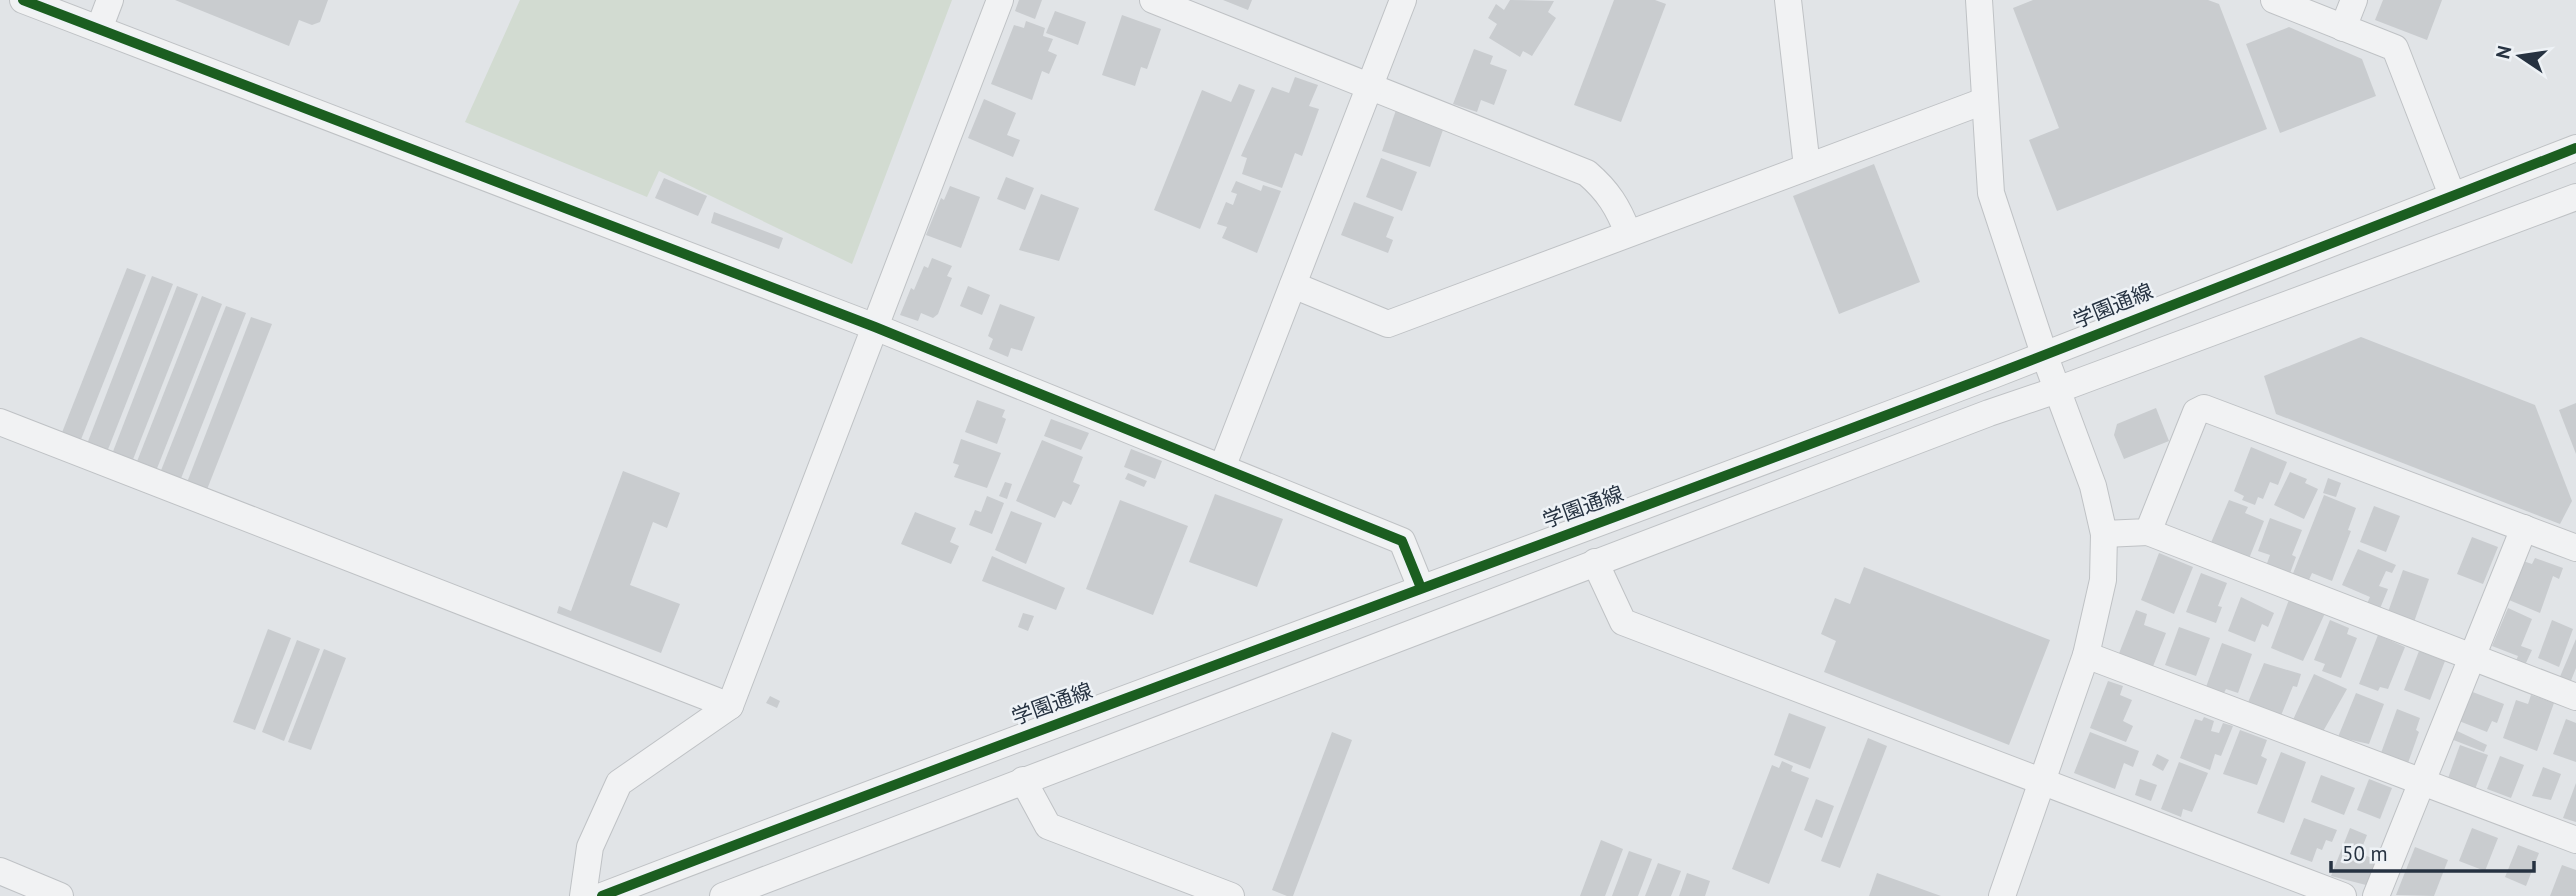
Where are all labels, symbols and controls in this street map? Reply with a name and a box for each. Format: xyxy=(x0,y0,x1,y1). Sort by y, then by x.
north arrow xyxy=(2485,21,2555,91)
text: N xyxy=(2490,43,2517,61)
street label: 学園通線 xyxy=(2069,277,2157,334)
street label: 学園通線 xyxy=(1539,479,1627,534)
street label: 学園通線 xyxy=(1008,676,1096,731)
scale bar xyxy=(2331,830,2534,874)
text: 50 m xyxy=(2342,840,2388,867)

